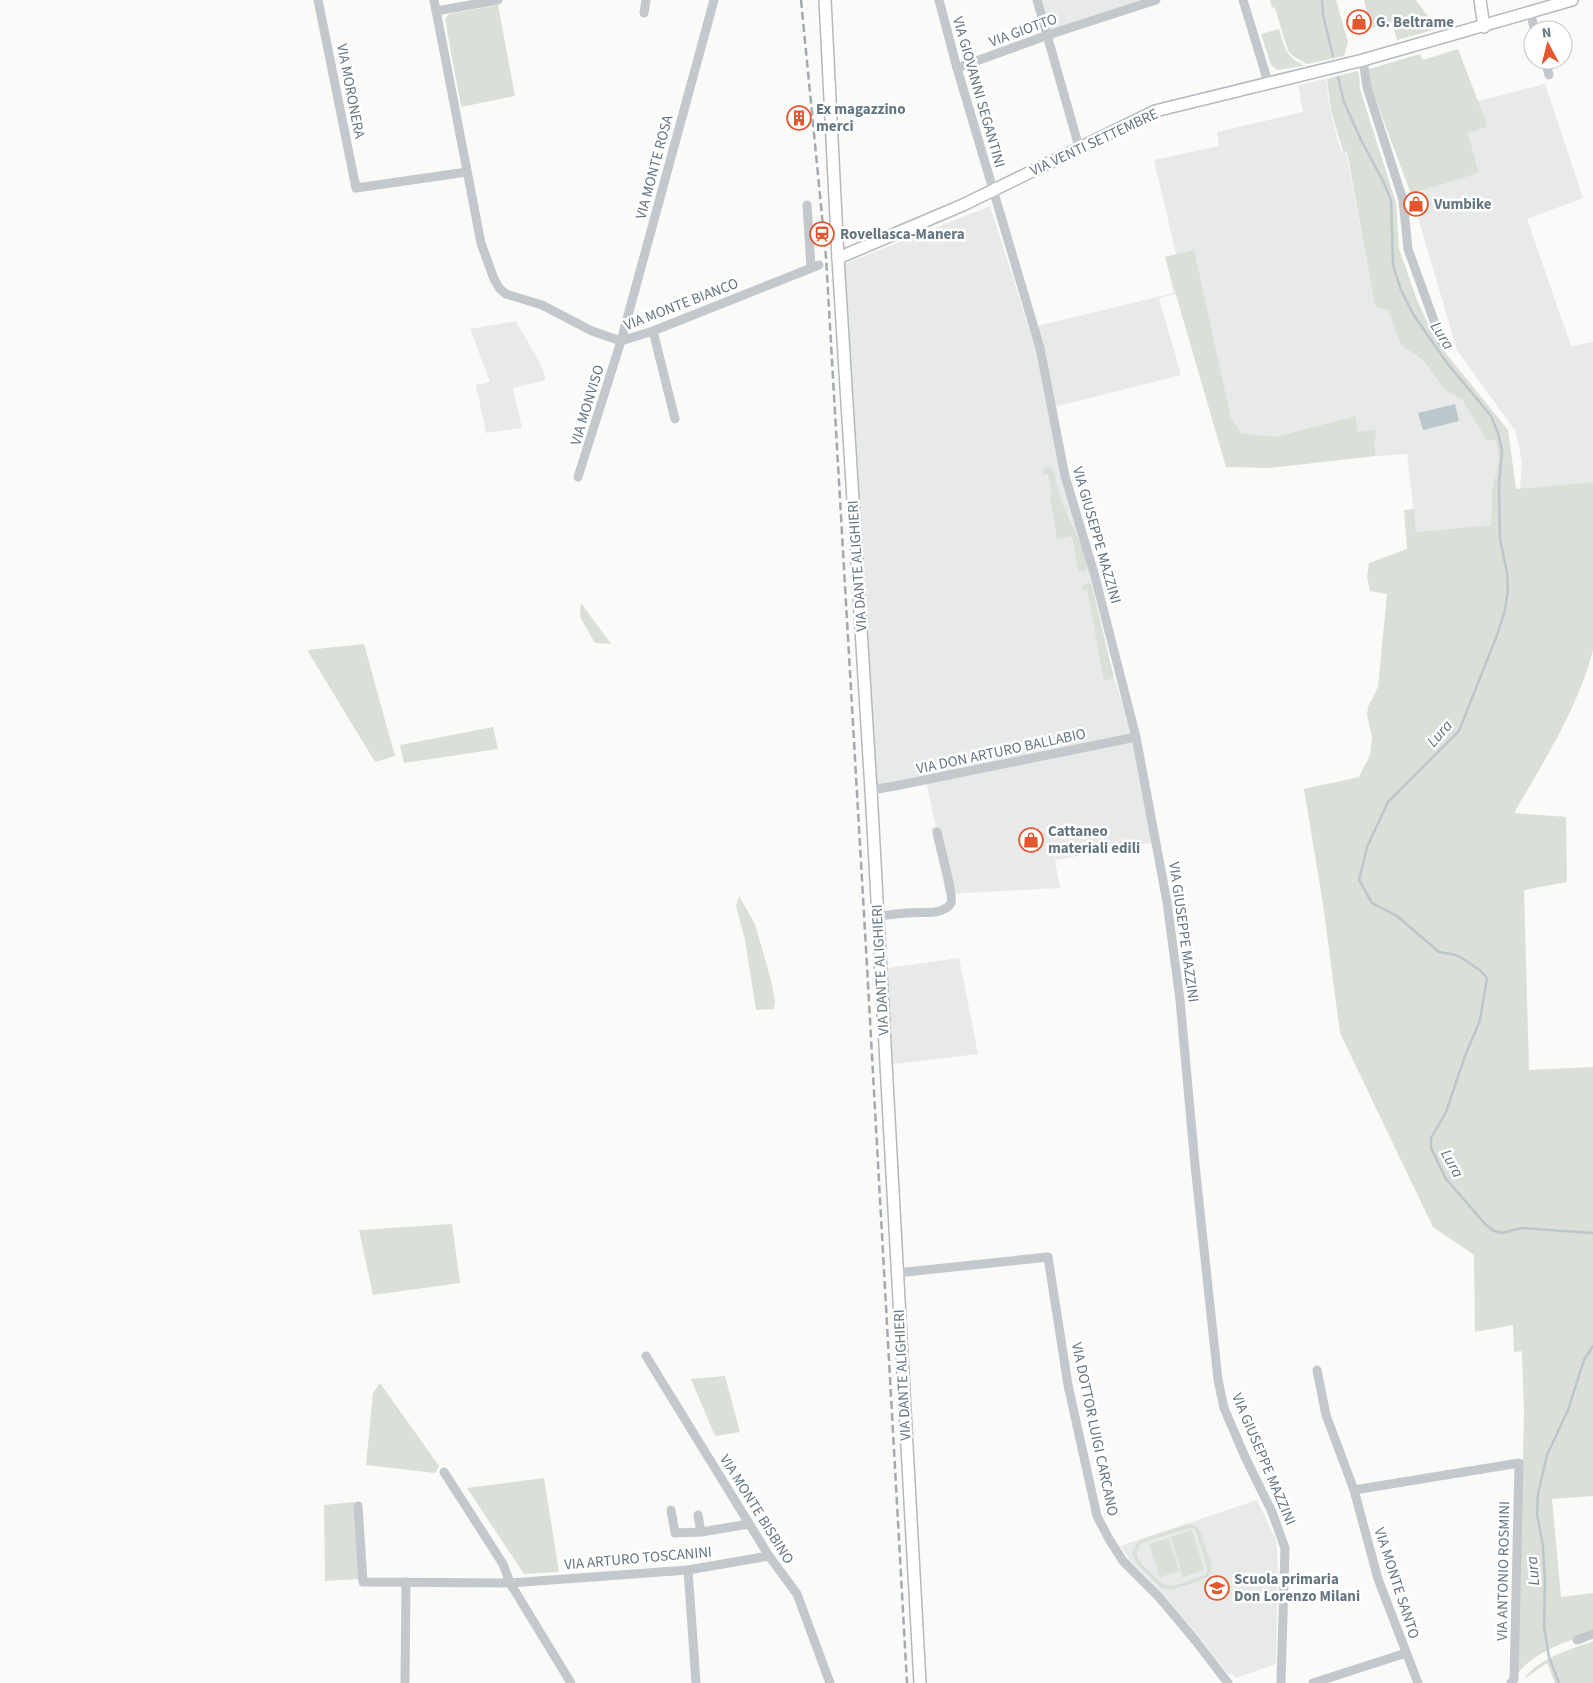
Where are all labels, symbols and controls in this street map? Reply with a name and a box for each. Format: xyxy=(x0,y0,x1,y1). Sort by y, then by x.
street label: VIA GIOTTO xyxy=(986,8,1060,53)
shop icon: G. Beltrame xyxy=(1346,9,1372,35)
place label: G. Beltrame xyxy=(1376,12,1454,33)
street label: VIA GIOVANNI SEGANTINI xyxy=(947,14,1010,170)
north arrow xyxy=(1523,20,1573,70)
text: N xyxy=(1541,23,1552,44)
street label: VIA MORONERA xyxy=(331,42,370,141)
place label: Ex magazzino merci xyxy=(816,99,906,137)
street label: VIA VENTI SETTEMBRE xyxy=(1027,103,1162,181)
building icon: Ex magazzino merci xyxy=(786,105,812,131)
street label: VIA MONTE ROSA xyxy=(630,112,679,222)
shop icon: Vumbike xyxy=(1403,191,1429,217)
place label: Vumbike xyxy=(1433,194,1492,215)
station icon: Rovellasca-Manera xyxy=(809,221,835,247)
place label: Rovellasca-Manera xyxy=(840,224,965,245)
street label: VIA MONTE BIANCO xyxy=(621,273,741,336)
water label: Lura xyxy=(1425,317,1460,354)
street label: VIA MONVISO xyxy=(565,362,610,448)
street label: VIA GIUSEPPE MAZZINI xyxy=(1067,464,1126,606)
street label: VIA DANTE ALIGHIERI xyxy=(842,500,873,632)
water label: Lura xyxy=(1422,715,1458,752)
street label: VIA DON ARTURO BALLABIO xyxy=(914,723,1088,780)
place label: Cattaneo materiali edili xyxy=(1048,821,1140,859)
shop icon: Cattaneo materiali edili xyxy=(1018,827,1044,853)
street label: VIA GIUSEPPE MAZZINI xyxy=(1163,860,1204,1004)
street label: VIA DANTE ALIGHIERI xyxy=(867,904,894,1036)
water label: Lura xyxy=(1435,1145,1469,1182)
street label: VIA DANTE ALIGHIERI xyxy=(889,1309,916,1441)
street label: VIA DOTTOR LUIGI CARCANO xyxy=(1066,1340,1123,1518)
street label: VIA GIUSEPPE MAZZINI xyxy=(1226,1390,1301,1529)
street label: VIA MONTE BISBINO xyxy=(714,1450,799,1568)
street label: VIA ANTONIO ROSMINI xyxy=(1492,1501,1515,1641)
street label: VIA MONTE SANTO xyxy=(1369,1525,1424,1642)
street label: VIA ARTURO TOSCANINI xyxy=(563,1542,713,1575)
water label: Lura xyxy=(1521,1555,1545,1587)
place label: Scuola primaria Don Lorenzo Milani xyxy=(1234,1569,1360,1607)
school or university icon: Scuola primaria Don Lorenzo Milani xyxy=(1204,1575,1230,1601)

